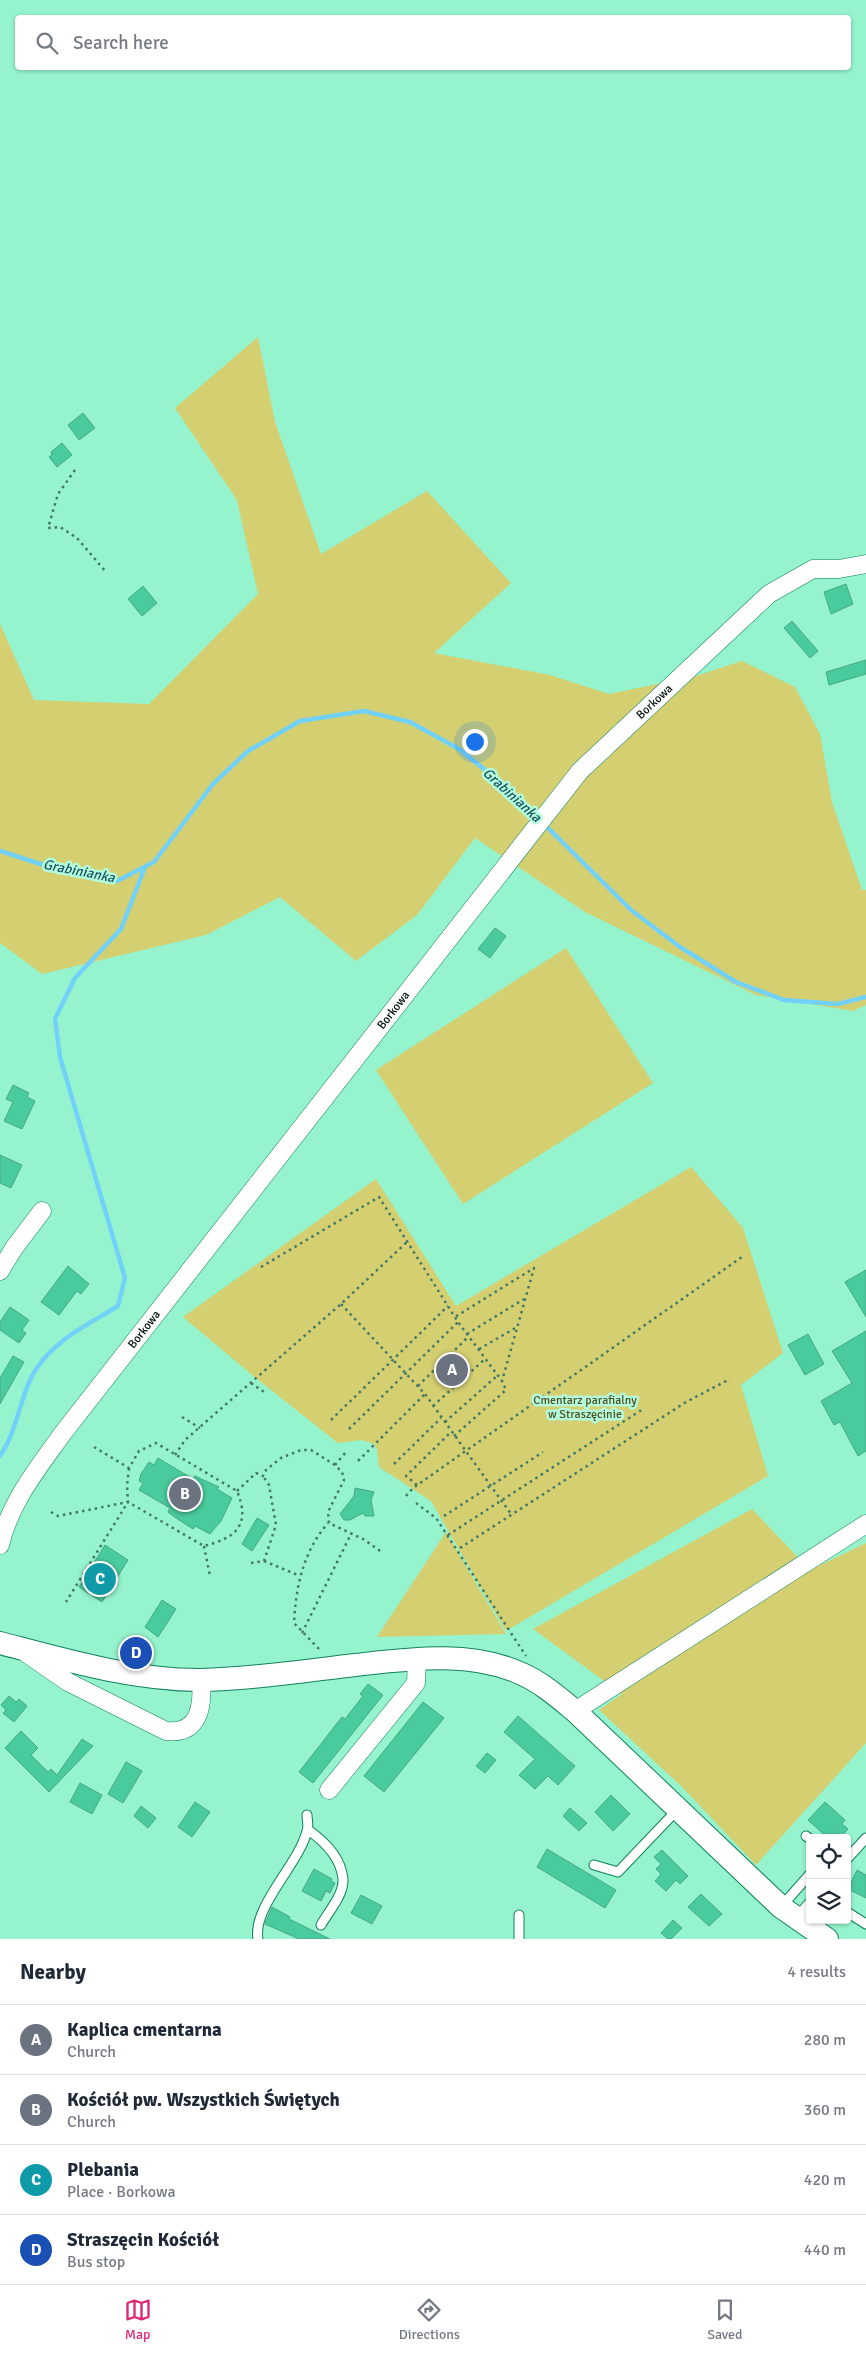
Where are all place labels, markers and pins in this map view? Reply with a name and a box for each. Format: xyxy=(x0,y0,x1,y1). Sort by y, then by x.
pin: A xyxy=(436,1351,468,1389)
pin: B xyxy=(169,1475,201,1513)
pin: C xyxy=(84,1560,116,1598)
pin: D xyxy=(120,1634,152,1672)

